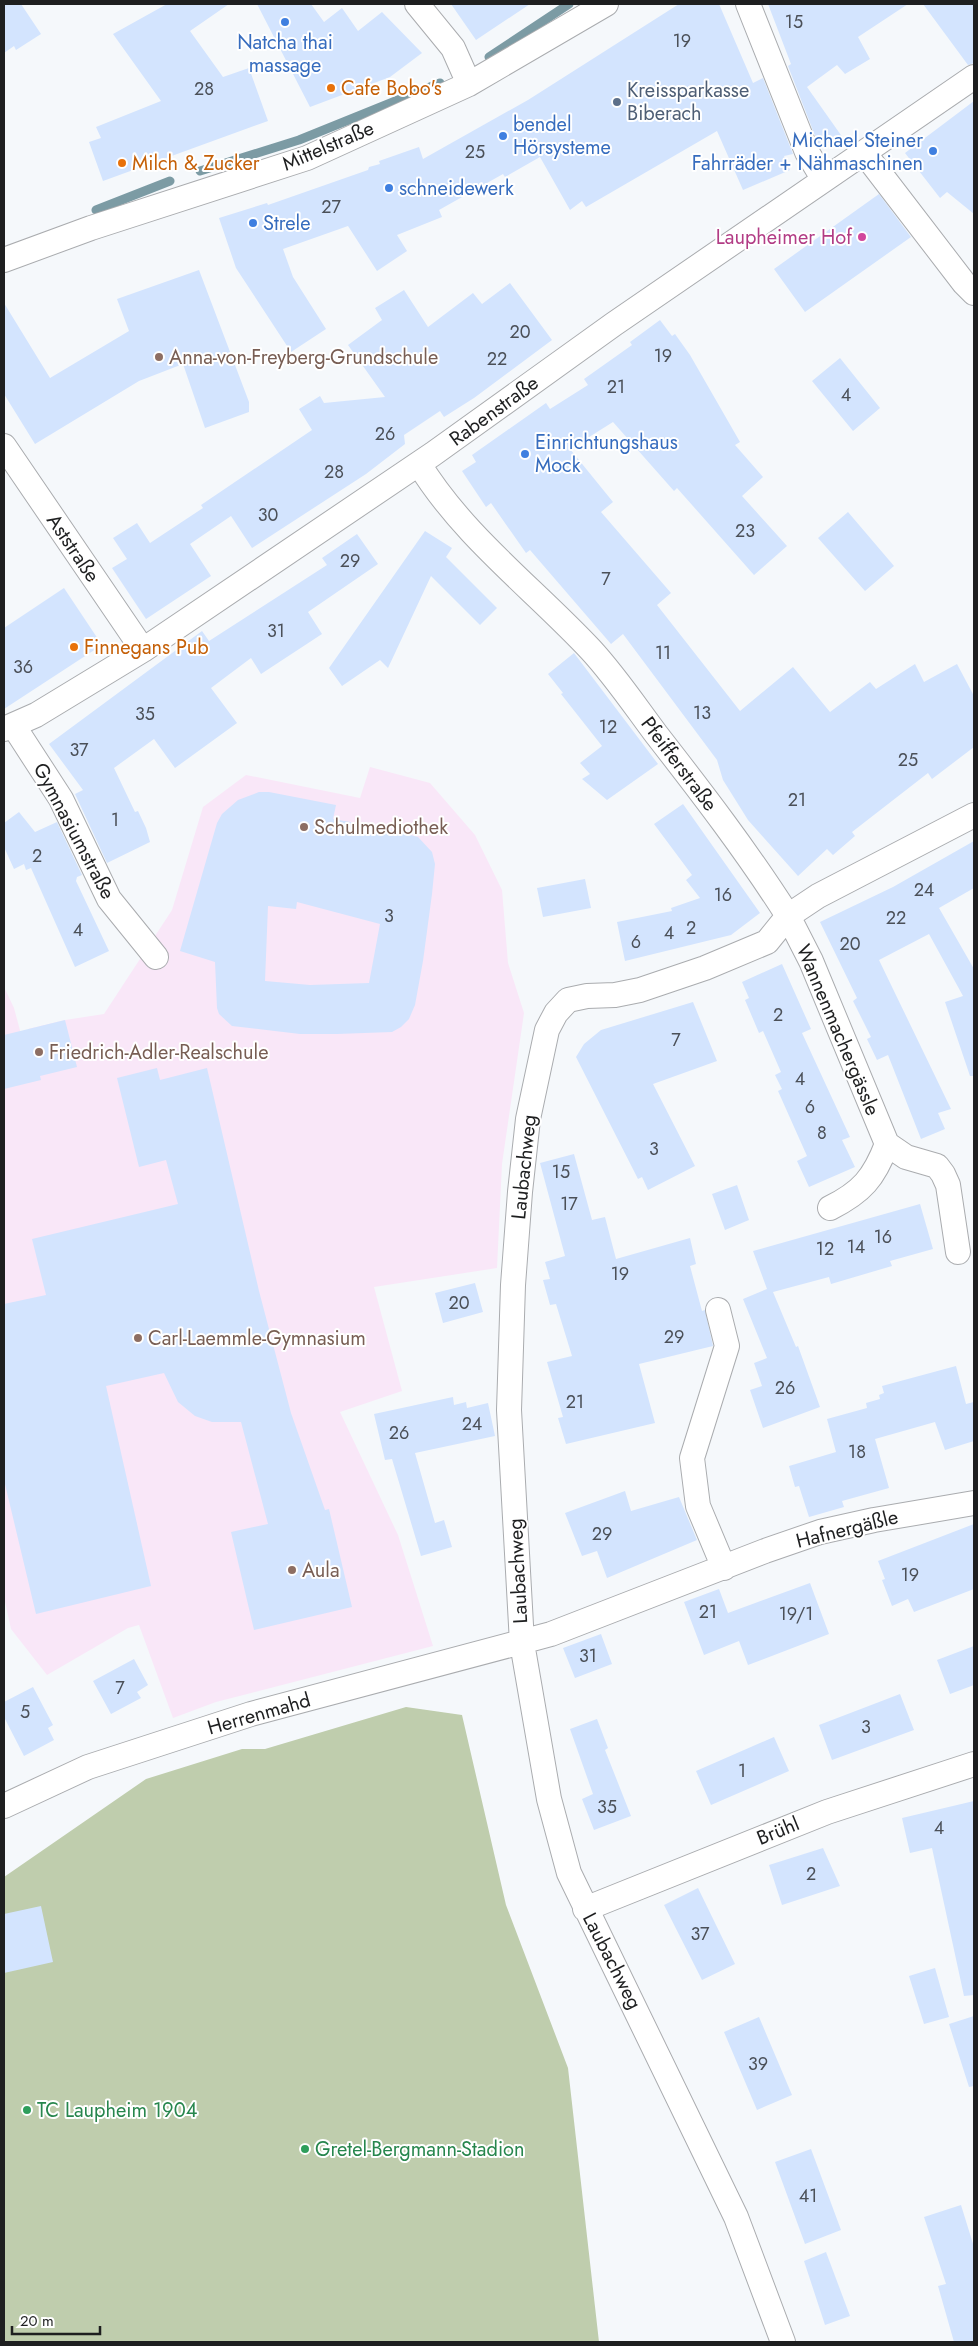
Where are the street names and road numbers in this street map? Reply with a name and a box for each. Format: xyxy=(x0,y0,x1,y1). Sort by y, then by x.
street label: Mittelstraße xyxy=(278,114,378,178)
street label: Rabenstraße xyxy=(443,369,545,453)
street label: Aststraße xyxy=(39,508,107,588)
street label: Pfeifferstraße xyxy=(634,711,724,817)
street label: Gymnasiumstraße xyxy=(26,758,122,904)
street label: Wannenmachergässle xyxy=(789,940,887,1120)
street label: Laubachweg xyxy=(504,1113,544,1221)
street label: Hafnergäßle xyxy=(793,1502,901,1556)
street label: Laubachweg xyxy=(501,1518,535,1624)
street label: Herrenmahd xyxy=(204,1685,314,1743)
street label: Brühl xyxy=(752,1809,804,1853)
street label: Laubachweg xyxy=(575,1908,649,2014)

